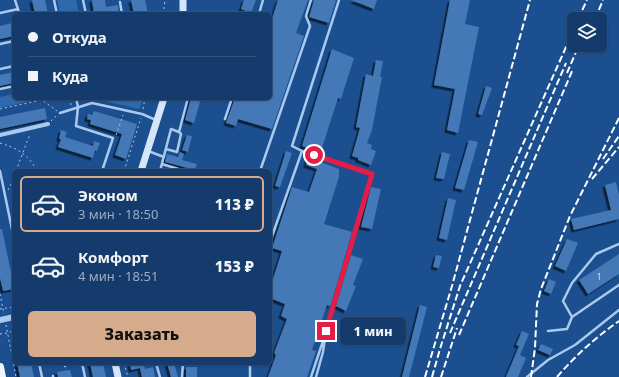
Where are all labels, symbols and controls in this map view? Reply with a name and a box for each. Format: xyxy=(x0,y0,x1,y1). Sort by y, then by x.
map controls xyxy=(567,12,607,52)
button: layers xyxy=(567,12,607,52)
text: Откуда xyxy=(52,27,107,47)
text: Куда xyxy=(52,66,89,86)
route start xyxy=(305,146,323,164)
text: Эконом xyxy=(78,185,138,205)
icon: car xyxy=(30,186,66,222)
text: 113 ₽ xyxy=(215,194,254,214)
text: 3 мин · 18:50 xyxy=(78,205,158,223)
text: Комфорт xyxy=(78,247,148,267)
icon: car xyxy=(30,248,66,284)
text: 153 ₽ xyxy=(215,256,254,276)
text: 4 мин · 18:51 xyxy=(78,267,158,285)
house number: 1 xyxy=(596,270,602,283)
button: Заказать xyxy=(28,311,256,357)
callout: 1 мин xyxy=(340,317,406,345)
route end xyxy=(317,322,335,340)
text: 1 мин xyxy=(353,322,393,340)

